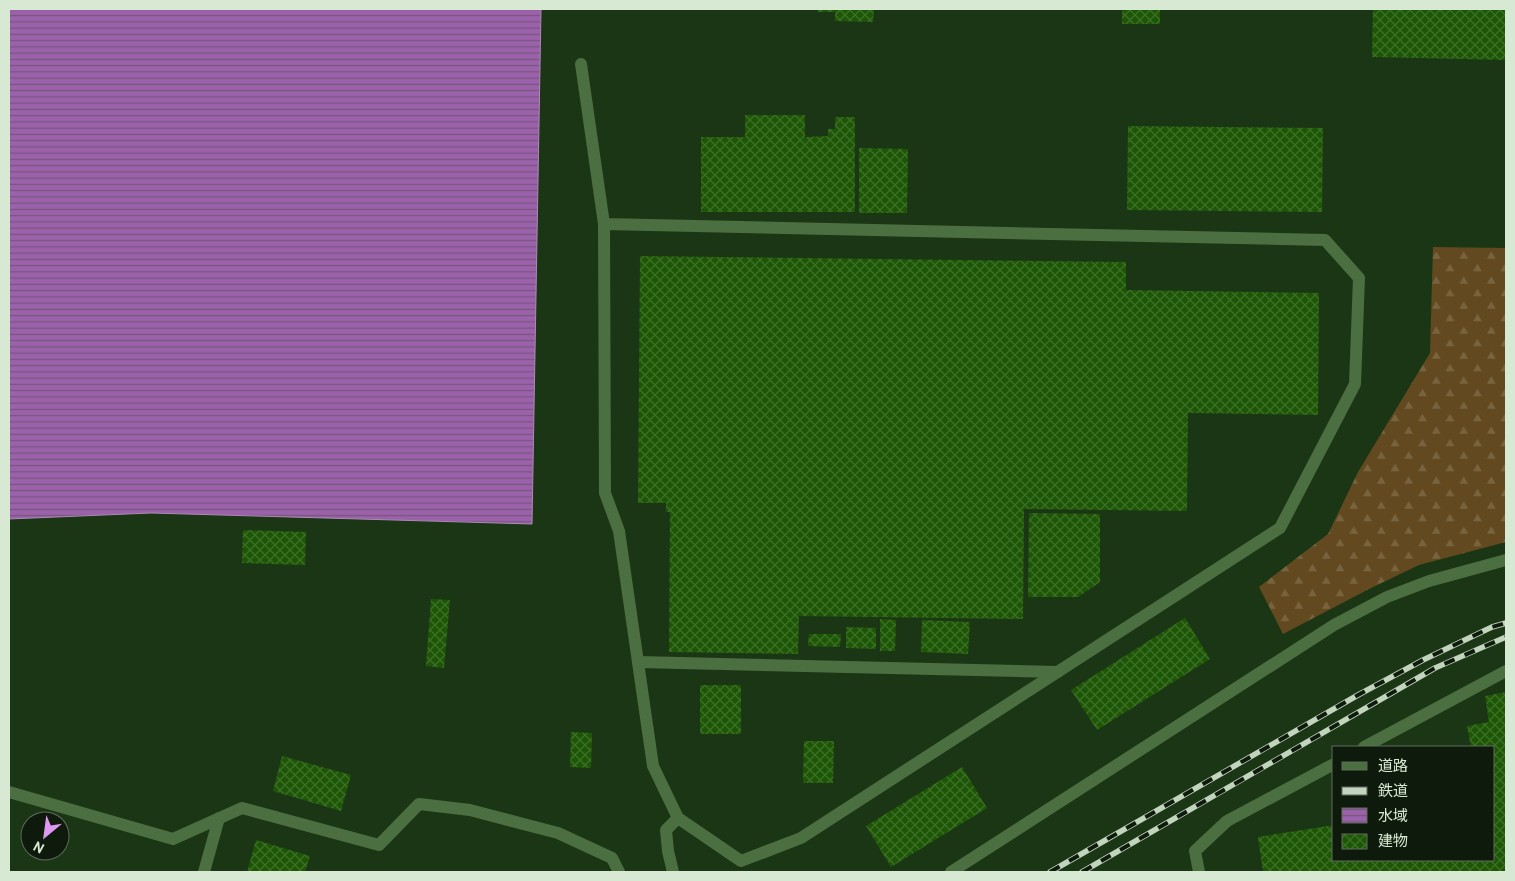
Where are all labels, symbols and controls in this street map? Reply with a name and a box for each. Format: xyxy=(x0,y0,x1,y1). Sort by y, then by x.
legend xyxy=(1332,746,1495,861)
text: 道路 xyxy=(1378,758,1408,777)
text: 鉄道 xyxy=(1378,783,1408,802)
text: 水域 xyxy=(1378,808,1408,827)
north arrow xyxy=(20,811,70,861)
text: 建物 xyxy=(1378,833,1408,852)
text: N xyxy=(31,836,48,856)

